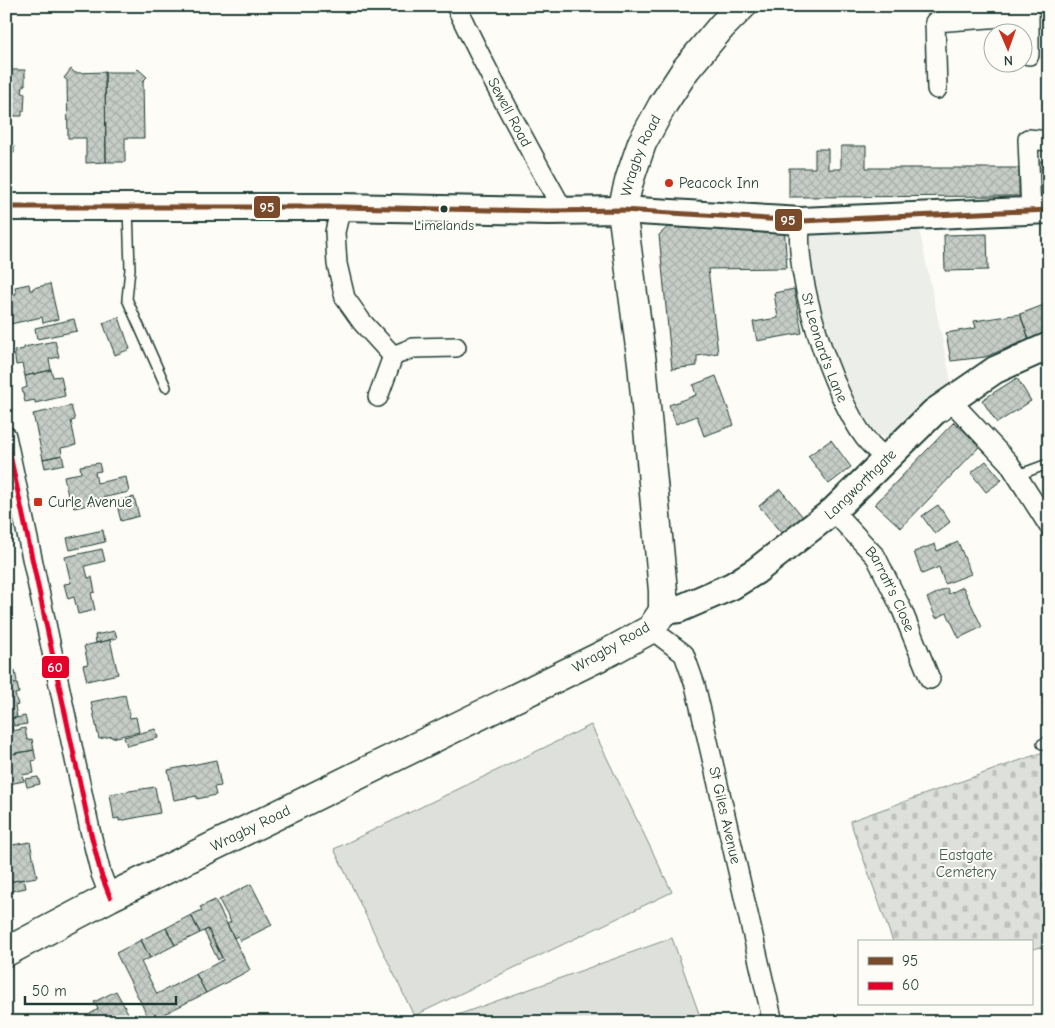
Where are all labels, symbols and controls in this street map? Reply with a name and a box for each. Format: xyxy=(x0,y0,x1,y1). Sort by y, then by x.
north arrow xyxy=(982,22,1032,72)
text: N xyxy=(1004,52,1013,69)
street label: Sewell Road xyxy=(484,74,536,150)
street label: Wragby Road xyxy=(617,112,665,198)
place label: Peacock Inn xyxy=(679,174,759,192)
marker: Peacock Inn xyxy=(663,177,675,189)
line badge: 95 xyxy=(253,195,281,219)
text: 95 xyxy=(260,199,274,216)
marker: Limelands xyxy=(439,204,449,214)
line badge: 95 xyxy=(774,208,803,232)
text: 95 xyxy=(781,212,795,229)
place label: Limelands xyxy=(414,217,474,234)
street label: St Leonard's Lane xyxy=(798,291,852,406)
street label: Langworthgate xyxy=(821,445,900,523)
place label: Curle Avenue xyxy=(48,493,133,511)
marker: Curle Avenue xyxy=(32,496,44,508)
street label: Barratt's Close xyxy=(861,542,919,635)
street label: Wragby Road xyxy=(569,618,653,676)
line badge: 60 xyxy=(41,655,70,679)
text: 60 xyxy=(47,659,63,676)
street label: St Giles Avenue xyxy=(705,765,745,866)
street label: Wragby Road xyxy=(208,801,293,855)
park label: Eastgate Cemetery xyxy=(936,846,997,881)
legend xyxy=(858,940,1032,1006)
text: 95 xyxy=(902,952,918,970)
scale bar xyxy=(25,973,176,1005)
text: 60 xyxy=(902,976,919,994)
text: 50 m xyxy=(32,982,67,1000)

